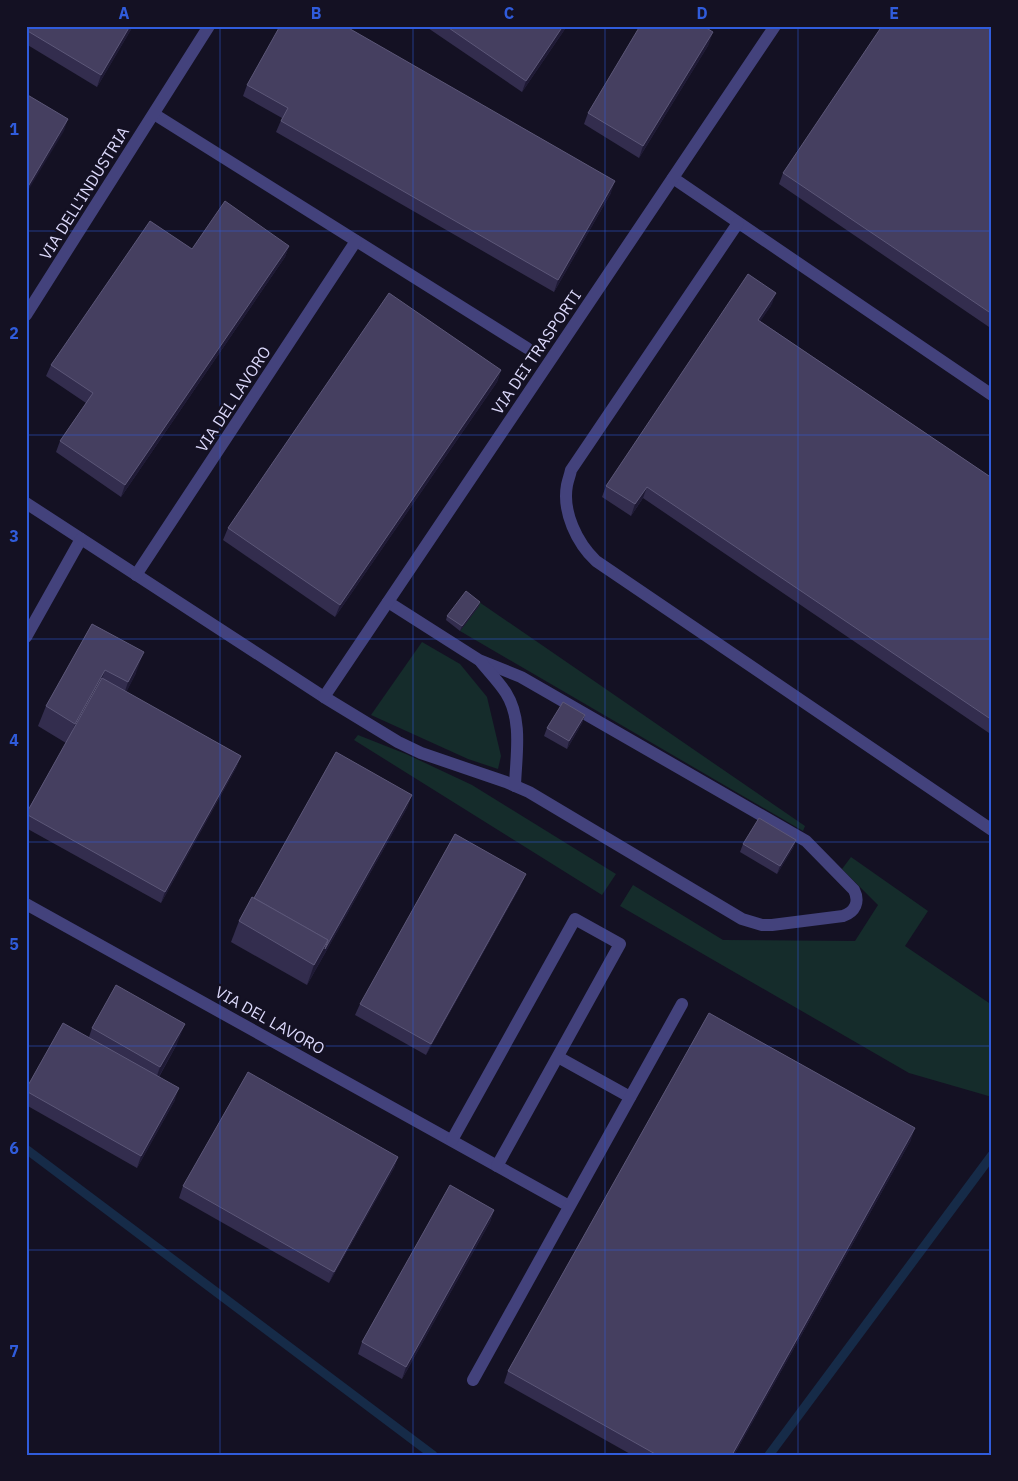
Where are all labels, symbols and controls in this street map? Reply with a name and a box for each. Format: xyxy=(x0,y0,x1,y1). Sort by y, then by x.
text: A xyxy=(119,3,130,23)
text: B xyxy=(311,3,322,23)
text: C xyxy=(504,3,514,23)
text: D xyxy=(696,3,708,23)
text: E xyxy=(889,3,899,23)
text: 1 xyxy=(9,119,19,139)
street label: VIA DELL'INDUSTRIA xyxy=(35,123,133,263)
street label: VIA DEI TRASPORTI xyxy=(487,286,585,418)
text: 2 xyxy=(9,323,19,343)
street label: VIA DEL LAVORO xyxy=(191,342,275,456)
text: 3 xyxy=(9,526,19,546)
text: 4 xyxy=(9,730,19,750)
text: 5 xyxy=(9,934,19,954)
street label: VIA DEL LAVORO xyxy=(212,982,328,1058)
text: 6 xyxy=(9,1138,19,1158)
text: 7 xyxy=(9,1341,19,1361)

